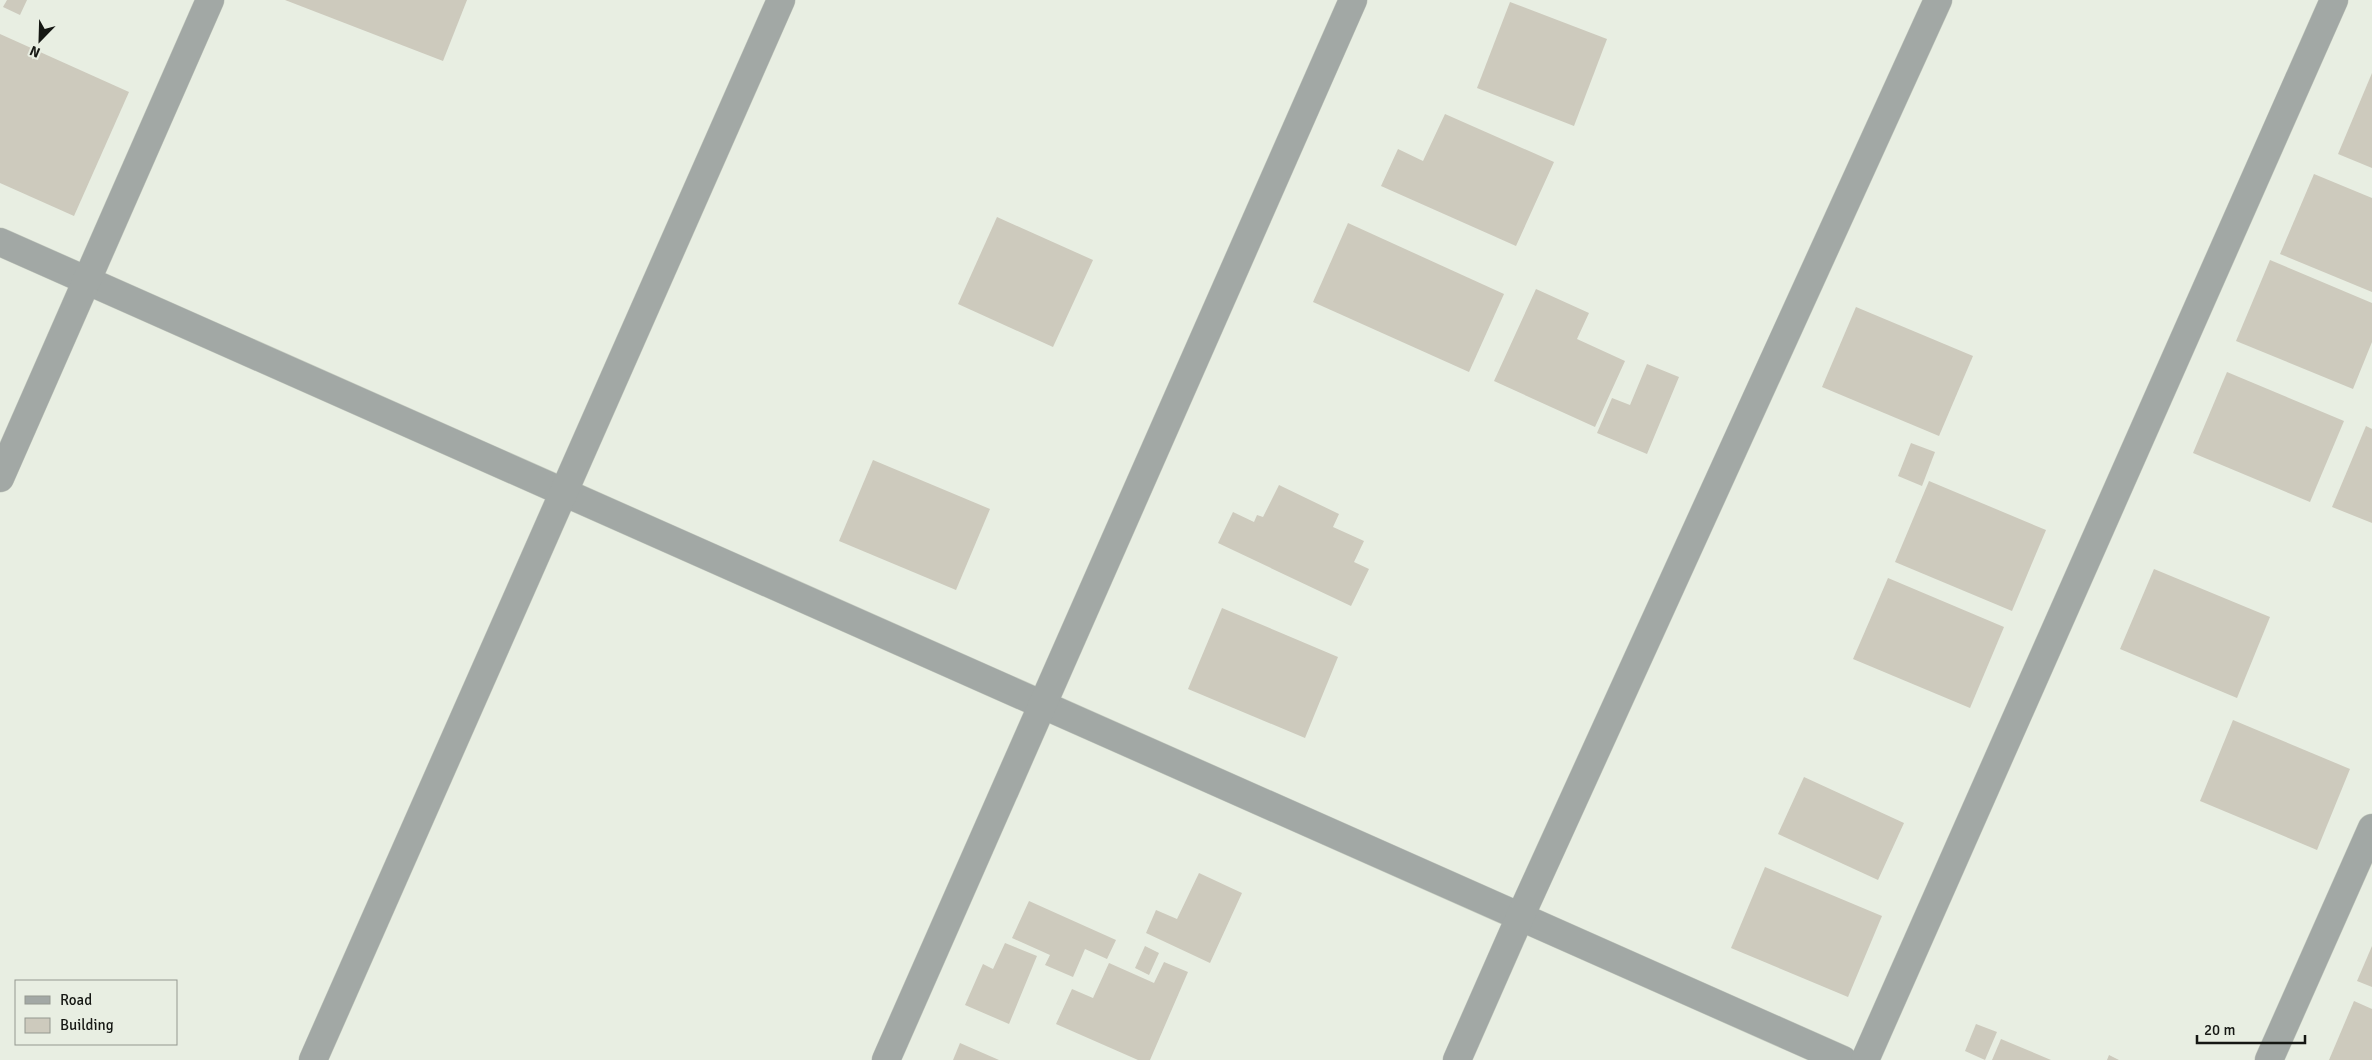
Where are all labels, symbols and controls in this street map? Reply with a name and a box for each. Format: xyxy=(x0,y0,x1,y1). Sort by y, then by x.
north arrow xyxy=(15,15,65,65)
text: N xyxy=(27,42,43,61)
legend xyxy=(15,980,178,1045)
text: Road xyxy=(60,991,92,1009)
scale bar xyxy=(2197,1012,2304,1044)
text: Building xyxy=(60,1016,114,1034)
text: 20 m xyxy=(2204,1021,2235,1039)

